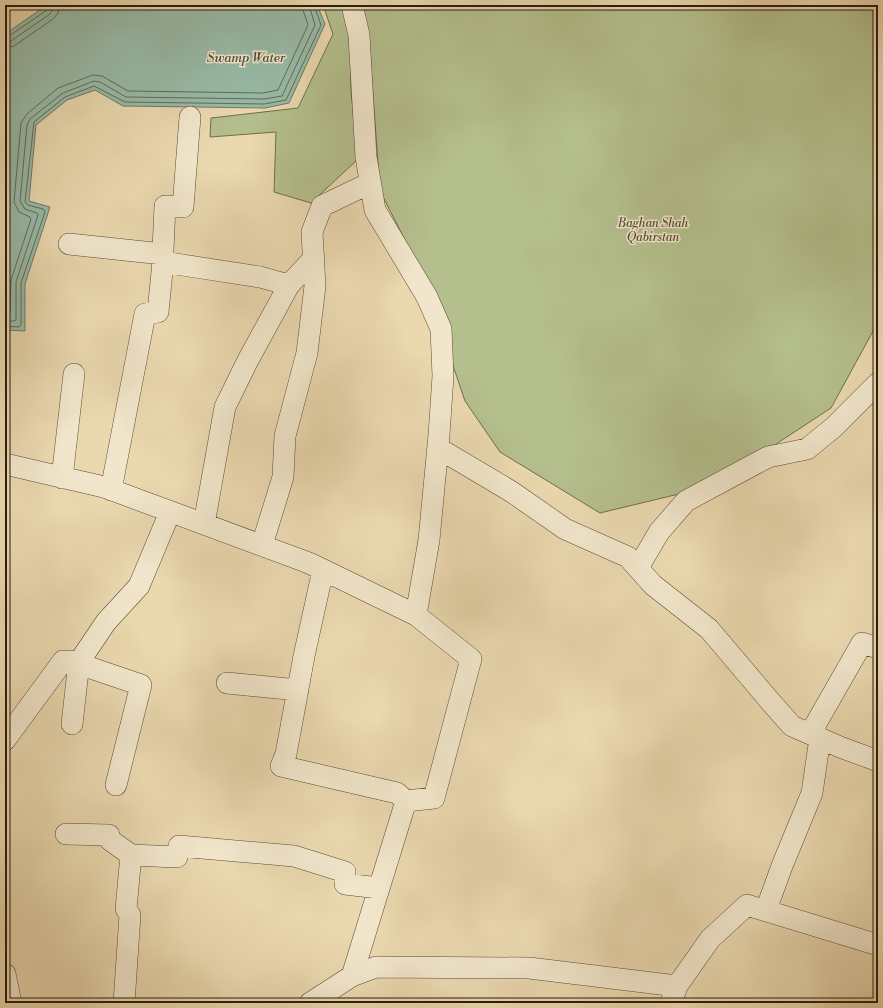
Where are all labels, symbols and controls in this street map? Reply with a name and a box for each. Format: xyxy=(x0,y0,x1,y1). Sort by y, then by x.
water label: Swamp Water xyxy=(207,50,286,66)
park label: Baghan Shah Qabirstan xyxy=(617,216,689,245)

